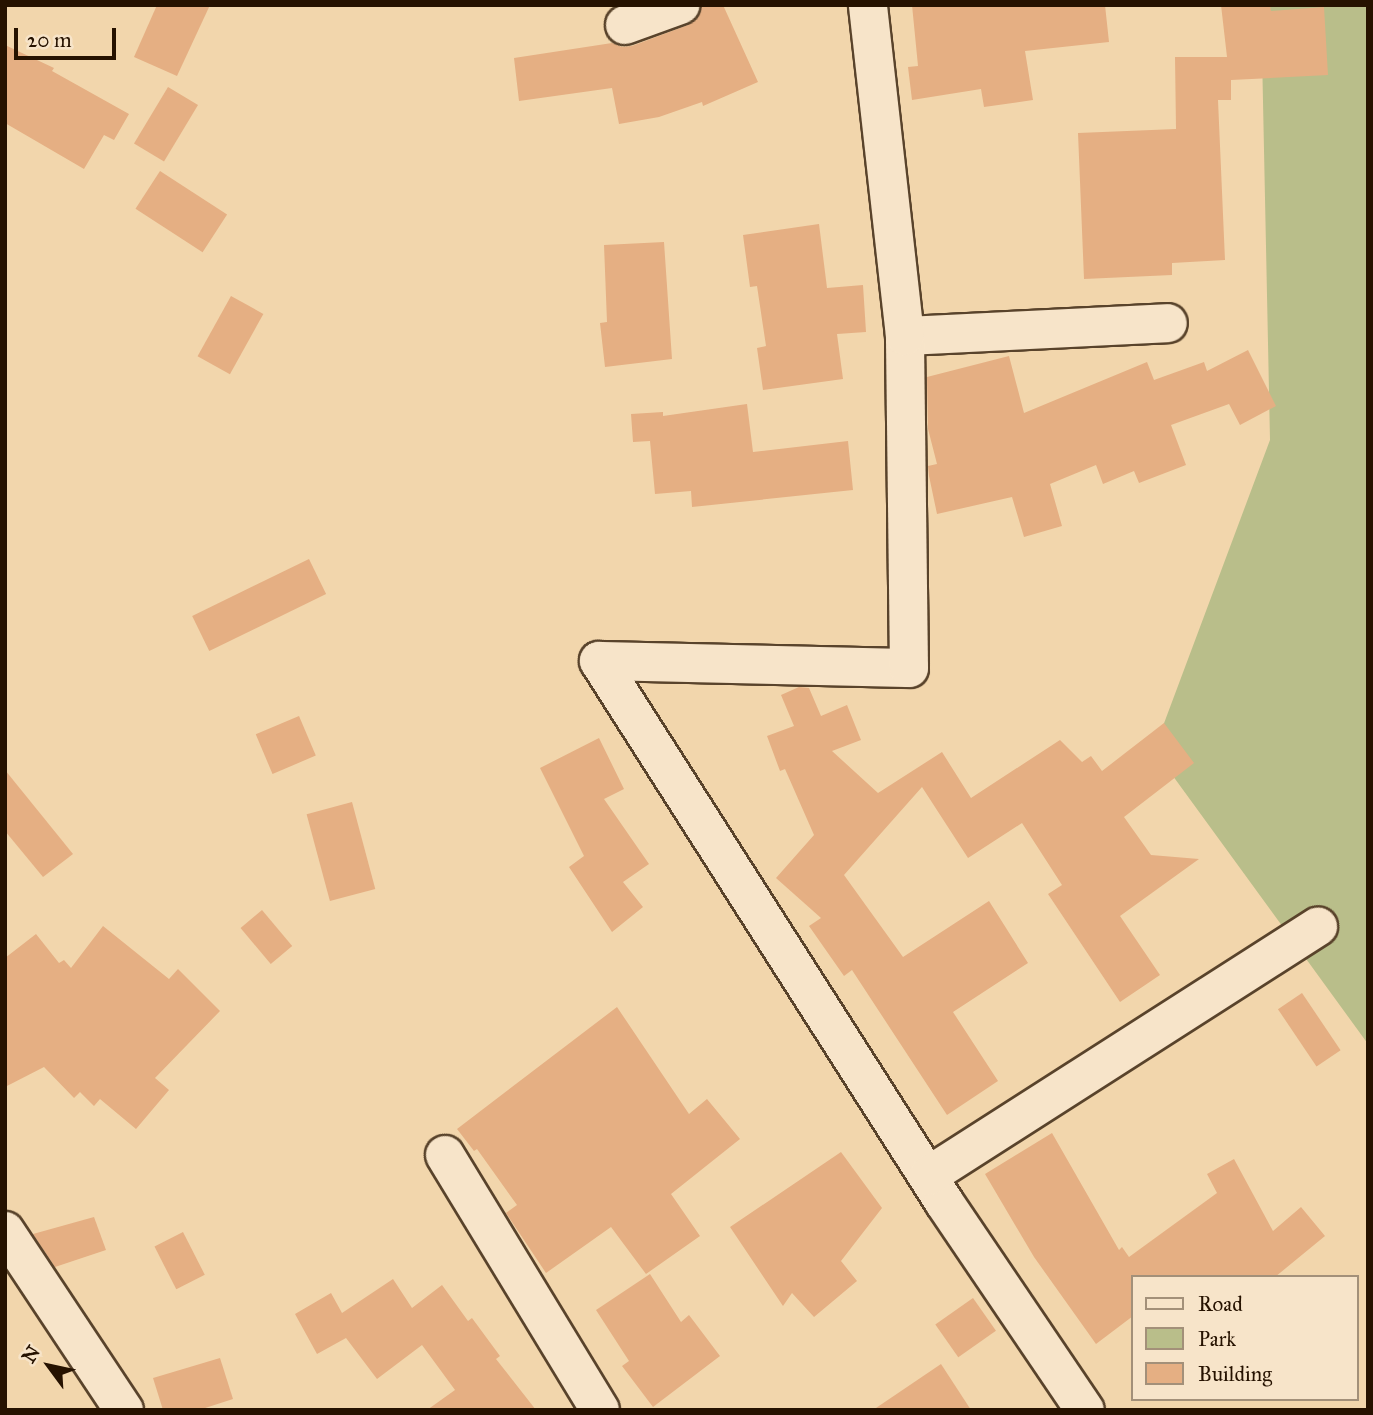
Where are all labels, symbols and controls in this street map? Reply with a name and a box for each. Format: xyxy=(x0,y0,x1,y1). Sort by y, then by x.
scale bar xyxy=(18,14,119,58)
text: 20 m xyxy=(27,27,72,53)
legend xyxy=(1132,1275,1359,1401)
text: Road xyxy=(1198,1291,1243,1317)
text: Park xyxy=(1198,1326,1236,1352)
north arrow xyxy=(14,1331,84,1401)
text: N xyxy=(17,1341,45,1367)
text: Building xyxy=(1198,1361,1272,1387)

